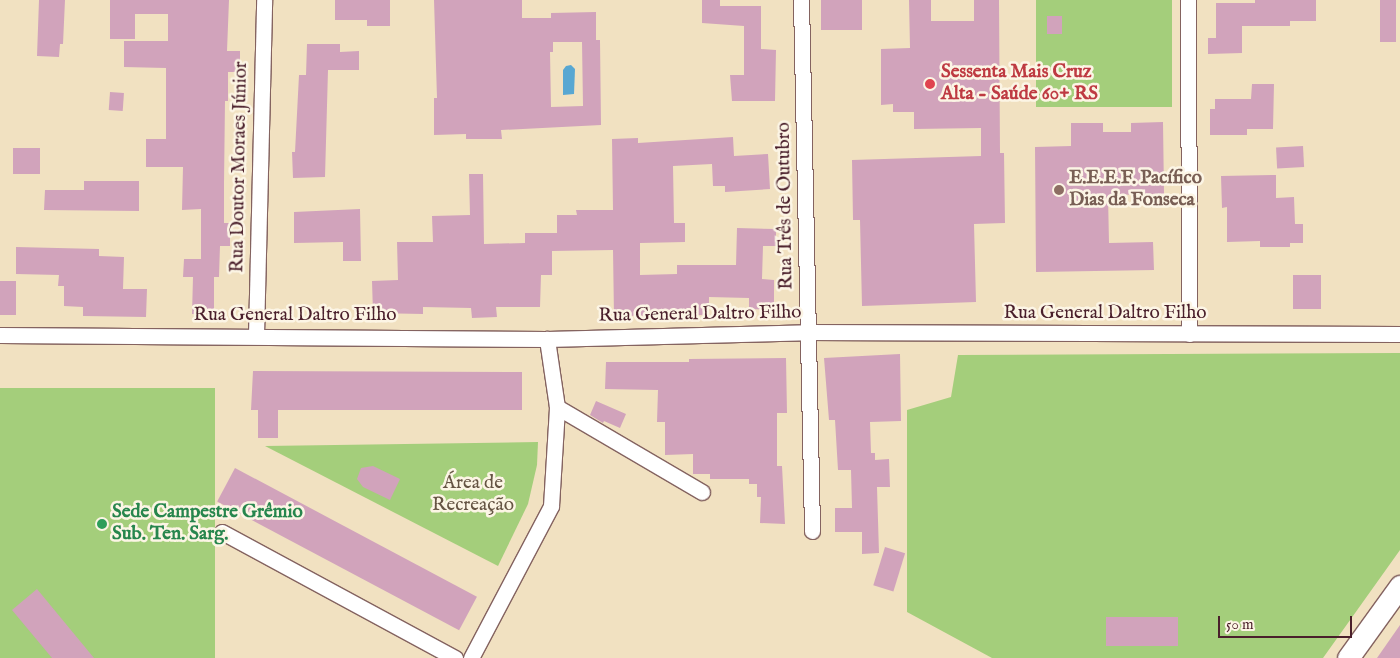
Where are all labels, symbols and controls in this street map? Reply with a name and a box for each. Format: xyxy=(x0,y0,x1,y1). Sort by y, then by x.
street label: Rua Doutor Moraes Júnior xyxy=(227,61,253,273)
place label: Sessenta Mais Cruz Alta - Saúde 60+ RS xyxy=(941,62,1098,106)
marker: Sessenta Mais Cruz Alta - Saúde 60+ RS xyxy=(923,77,937,91)
street label: Rua Três de Outubro xyxy=(773,122,799,290)
place label: E.E.E.F. Pacífico Dias da Fonseca xyxy=(1069,168,1202,212)
marker: E.E.E.F. Pacífico Dias da Fonseca xyxy=(1053,184,1065,196)
street label: Rua General Daltro Filho xyxy=(598,302,802,328)
street label: Rua General Daltro Filho xyxy=(1004,303,1206,325)
street label: Rua General Daltro Filho xyxy=(194,305,396,327)
park label: Área de Recreação xyxy=(432,473,514,517)
place label: Sede Campestre Grêmio Sub. Ten. Sarg. xyxy=(112,502,303,546)
marker: Sede Campestre Grêmio Sub. Ten. Sarg. xyxy=(96,518,108,530)
scale bar xyxy=(1220,606,1354,638)
text: 50 m xyxy=(1226,615,1254,634)

